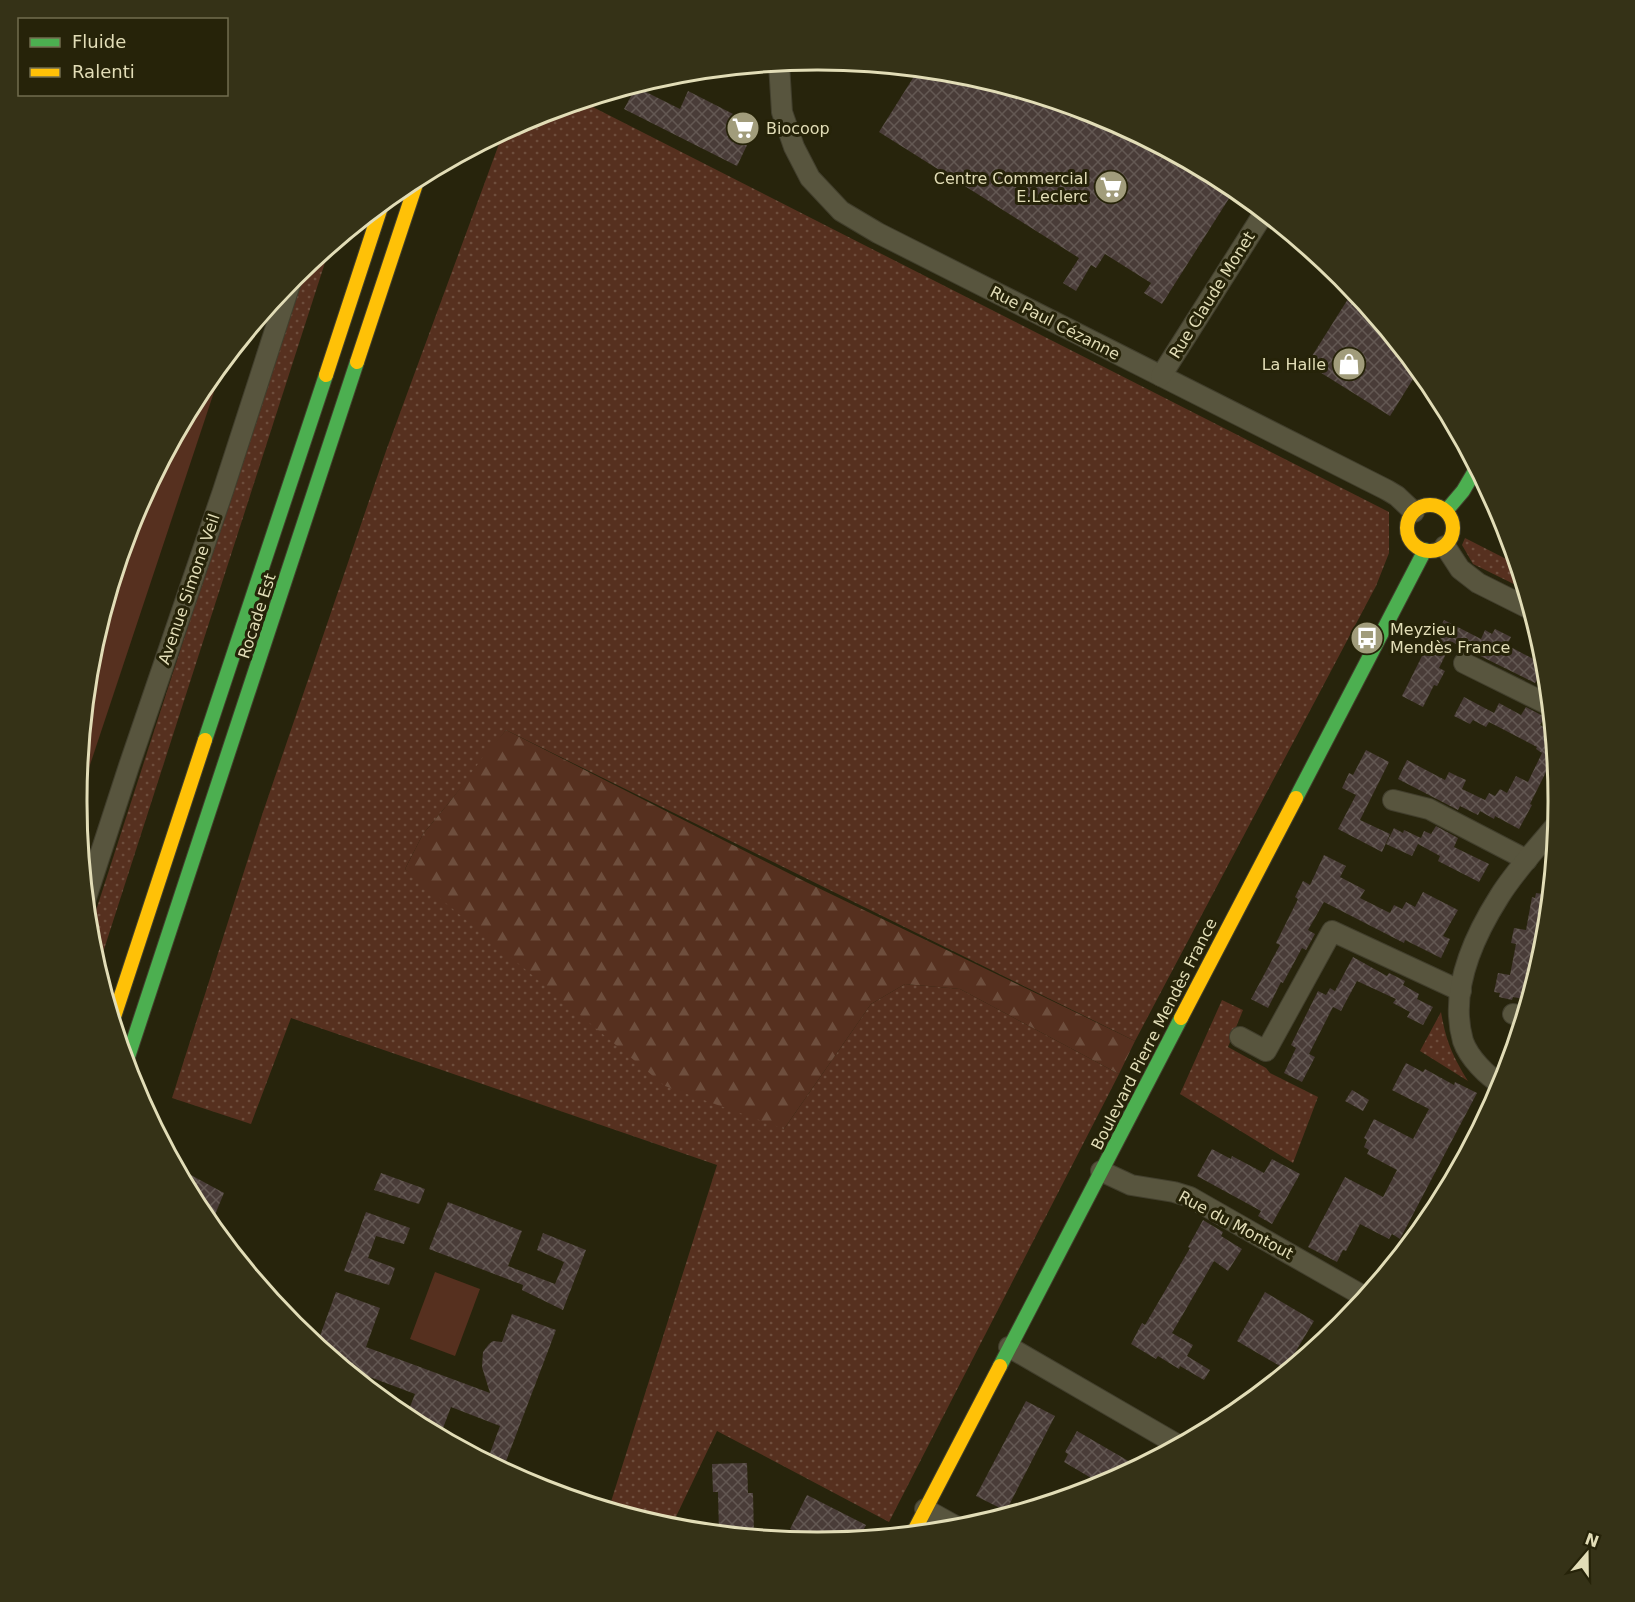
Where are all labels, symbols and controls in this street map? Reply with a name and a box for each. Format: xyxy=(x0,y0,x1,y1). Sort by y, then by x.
legend xyxy=(18,18,228,96)
text: Fluide xyxy=(72,31,126,52)
text: Ralenti xyxy=(72,61,135,82)
supermarket icon: Biocoop xyxy=(725,110,761,146)
place label: Biocoop xyxy=(766,119,830,138)
place label: Centre Commercial E.Leclerc xyxy=(934,169,1088,206)
supermarket icon: Centre Commercial E.Leclerc xyxy=(1093,169,1129,205)
street label: Rue Claude Monet xyxy=(1165,228,1259,362)
street label: Rue Paul Cézanne xyxy=(987,282,1123,364)
shop icon: La Halle xyxy=(1331,346,1367,382)
place label: La Halle xyxy=(1262,355,1326,374)
street label: Avenue Simone Veil xyxy=(154,511,224,667)
street label: Rocade Est xyxy=(234,571,280,661)
bus stop icon: Meyzieu Mendès France xyxy=(1349,620,1385,656)
place label: Meyzieu Mendès France xyxy=(1390,620,1510,657)
street label: Boulevard Pierre Mendès France xyxy=(1087,915,1221,1153)
street label: Rue du Montout xyxy=(1175,1187,1297,1263)
north arrow xyxy=(1557,1524,1617,1584)
text: N xyxy=(1582,1529,1602,1552)

